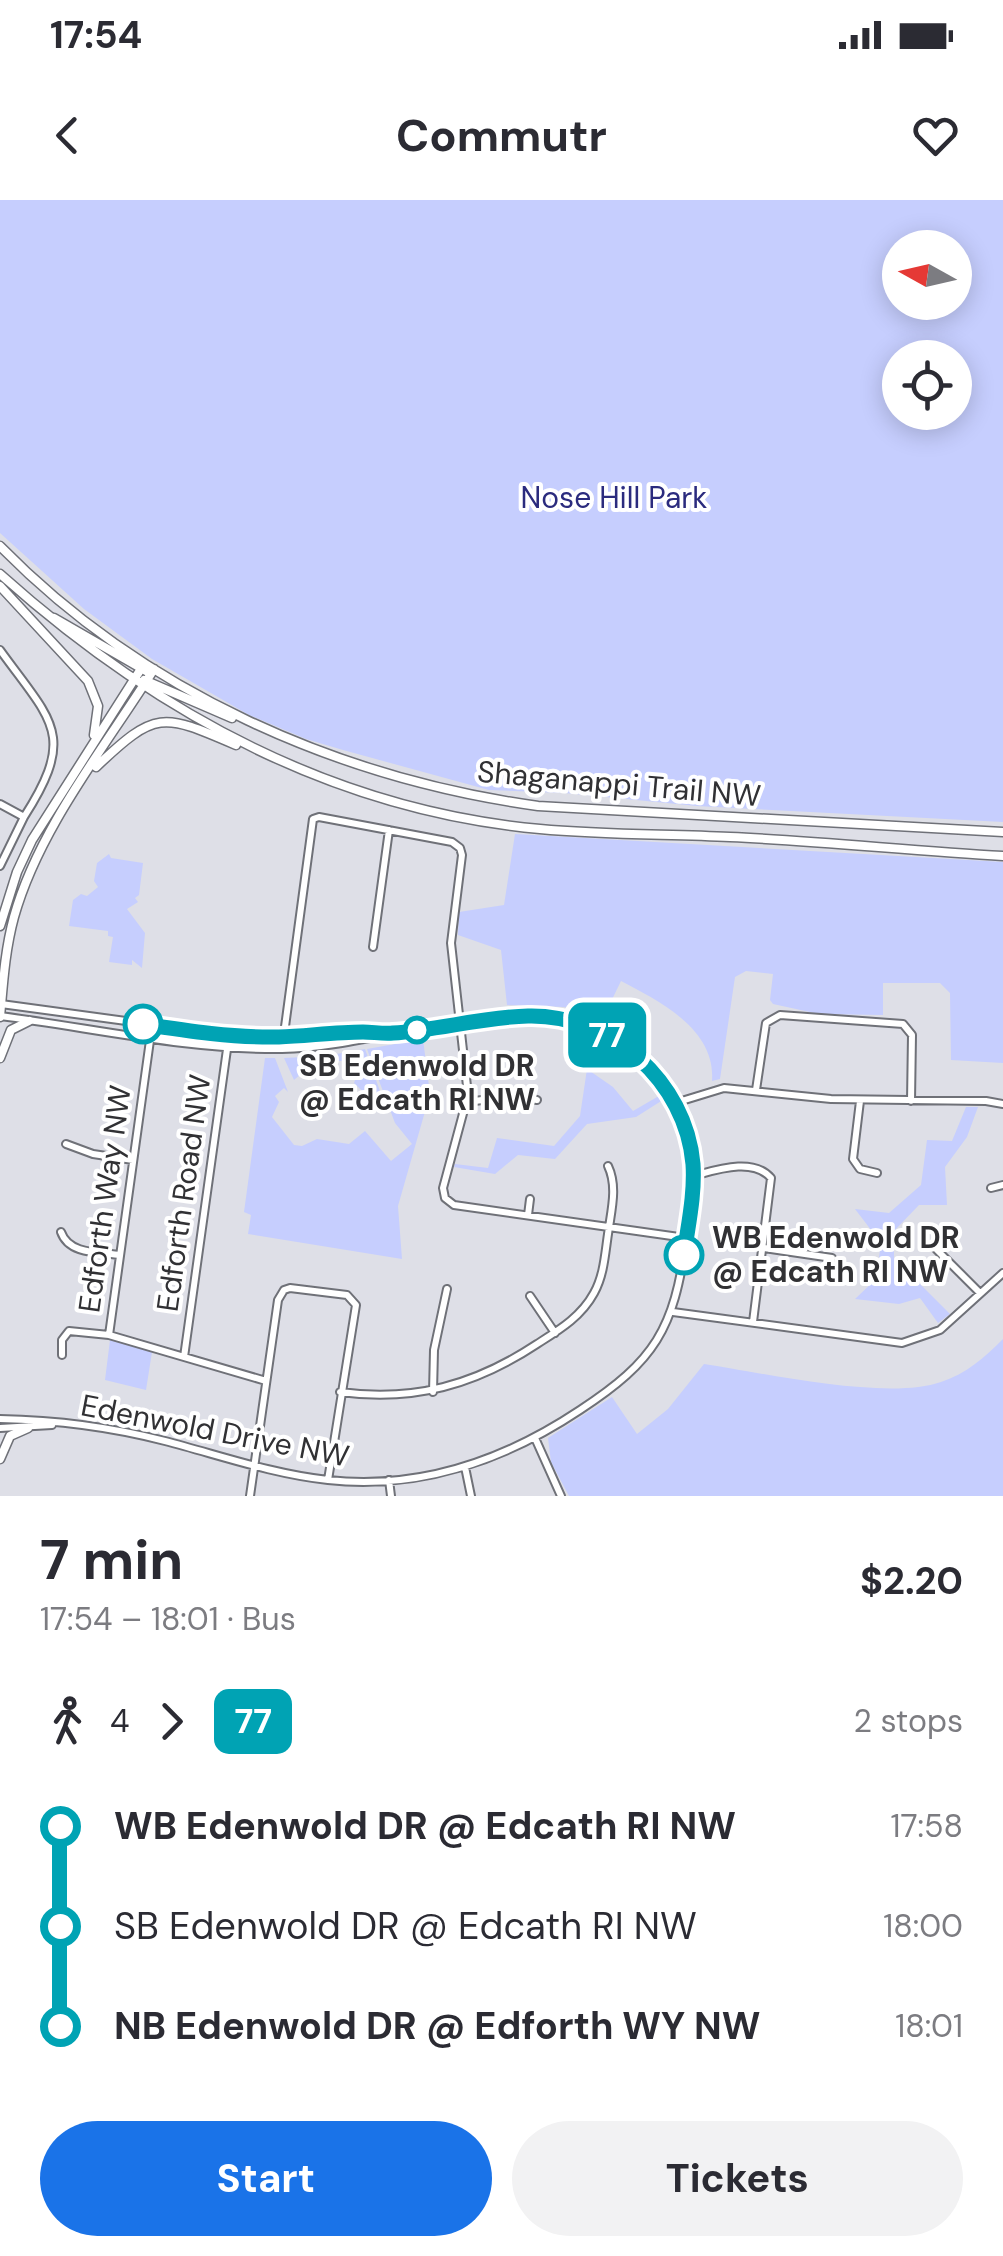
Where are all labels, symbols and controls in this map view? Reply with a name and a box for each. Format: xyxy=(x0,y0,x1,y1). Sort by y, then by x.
text: 17:54 xyxy=(50,10,142,60)
text: Commutr xyxy=(396,106,607,165)
icon: back xyxy=(40,108,95,163)
icon: heart xyxy=(908,108,963,163)
north arrow xyxy=(882,230,972,320)
map controls xyxy=(882,230,972,430)
button: locate xyxy=(882,340,972,430)
park label: Nose Hill Park xyxy=(521,478,707,517)
street label: Shaganappi Trail NW xyxy=(476,752,762,815)
line badge: 77 xyxy=(562,1002,652,1068)
unlabelled marker xyxy=(124,1005,162,1043)
text: 77 xyxy=(588,1012,626,1058)
marker: SB Edenwold DR @ Edcath RI NW xyxy=(404,1017,430,1043)
place label: SB Edenwold DR @ Edcath RI NW xyxy=(299,1046,535,1119)
street label: Edforth Road NW xyxy=(148,1072,219,1314)
street label: Edforth Way NW xyxy=(69,1083,140,1315)
place label: WB Edenwold DR @ Edcath RI NW xyxy=(712,1218,960,1291)
marker: WB Edenwold DR @ Edcath RI NW xyxy=(665,1236,703,1274)
street label: Edenwold Drive NW xyxy=(78,1385,353,1476)
text: 7 min xyxy=(40,1524,183,1596)
text: $2.20 xyxy=(860,1556,963,1606)
text: 17:54 – 18:01 · Bus xyxy=(40,1598,296,1640)
icon: walk xyxy=(40,1694,95,1749)
icon: forward xyxy=(144,1694,199,1749)
text: 77 xyxy=(234,1698,272,1744)
text: 4 xyxy=(110,1700,129,1742)
text: 2 stops xyxy=(854,1700,963,1742)
text: WB Edenwold DR @ Edcath RI NW xyxy=(114,1801,736,1851)
text: 17:58 xyxy=(890,1805,963,1847)
text: SB Edenwold DR @ Edcath RI NW xyxy=(114,1901,697,1951)
text: 18:00 xyxy=(883,1905,963,1947)
text: NB Edenwold DR @ Edforth WY NW xyxy=(114,2001,760,2051)
text: 18:01 xyxy=(895,2005,963,2047)
button: Start xyxy=(40,2121,492,2236)
button: Tickets xyxy=(512,2121,963,2236)

